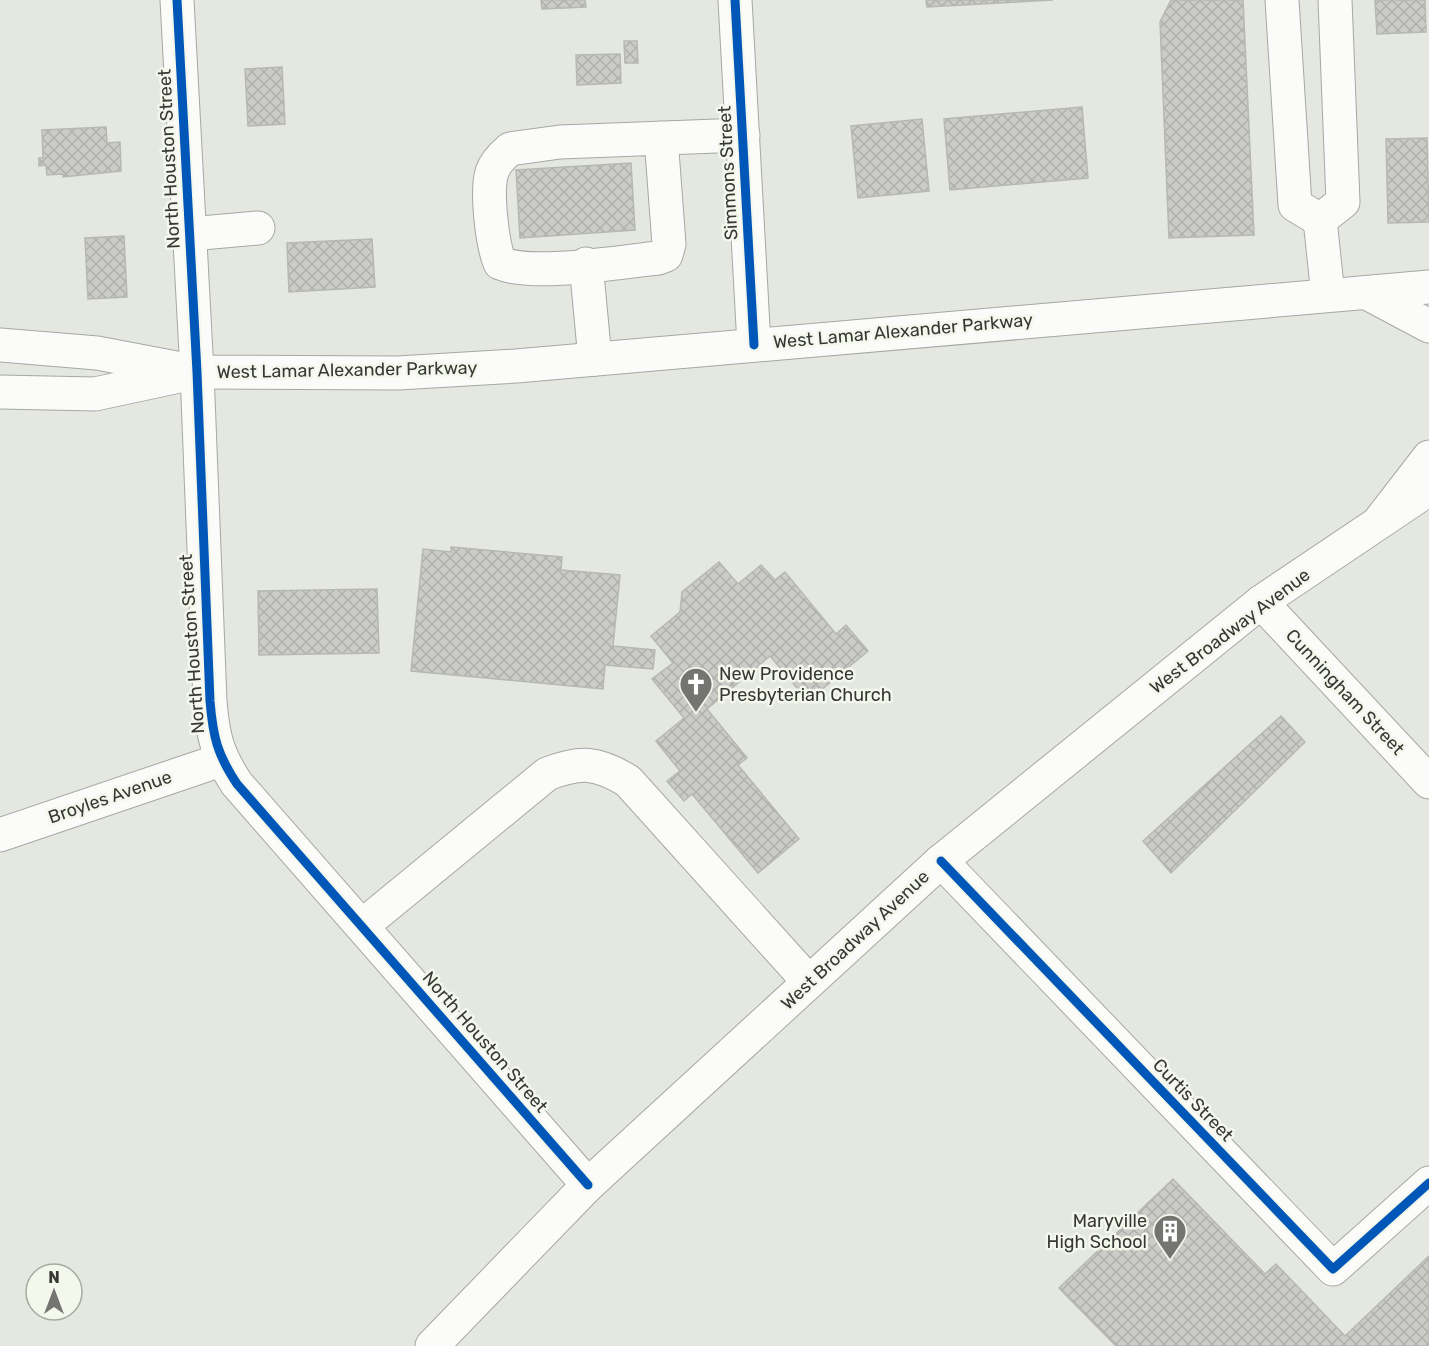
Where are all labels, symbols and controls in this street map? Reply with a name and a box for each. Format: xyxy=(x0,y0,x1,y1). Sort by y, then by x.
street label: North Houston Street xyxy=(153,69,185,249)
street label: Simmons Street xyxy=(713,105,743,241)
street label: West Lamar Alexander Parkway xyxy=(772,309,1034,353)
street label: West Lamar Alexander Parkway xyxy=(216,357,478,383)
street label: North Houston Street xyxy=(175,553,209,735)
street label: West Broadway Avenue xyxy=(1146,564,1314,698)
street label: Cunningham Street xyxy=(1281,625,1409,759)
place label: New Providence Presbyterian Church xyxy=(719,663,892,706)
church icon: New Providence Presbyterian Church xyxy=(678,666,714,713)
street label: Broyles Avenue xyxy=(45,766,175,828)
street label: West Broadway Avenue xyxy=(776,866,934,1014)
street label: North Houston Street xyxy=(418,967,552,1117)
street label: Curtis Street xyxy=(1148,1054,1238,1146)
place label: Maryville High School xyxy=(1047,1210,1147,1253)
building icon: Maryville High School xyxy=(1152,1213,1188,1260)
north arrow xyxy=(24,1262,84,1322)
text: N xyxy=(48,1268,60,1287)

